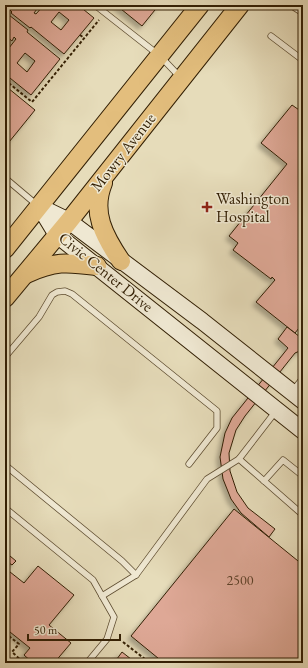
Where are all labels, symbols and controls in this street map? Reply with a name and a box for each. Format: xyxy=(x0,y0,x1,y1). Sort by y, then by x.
street label: Mowry Avenue xyxy=(86,108,160,196)
place label: Washington Hospital xyxy=(216,188,290,227)
marker: Washington Hospital xyxy=(201,201,213,213)
street label: Civic Center Drive xyxy=(54,227,158,317)
house number: 2500 xyxy=(227,571,254,589)
scale bar xyxy=(28,616,120,642)
text: 50 m xyxy=(34,622,58,638)

